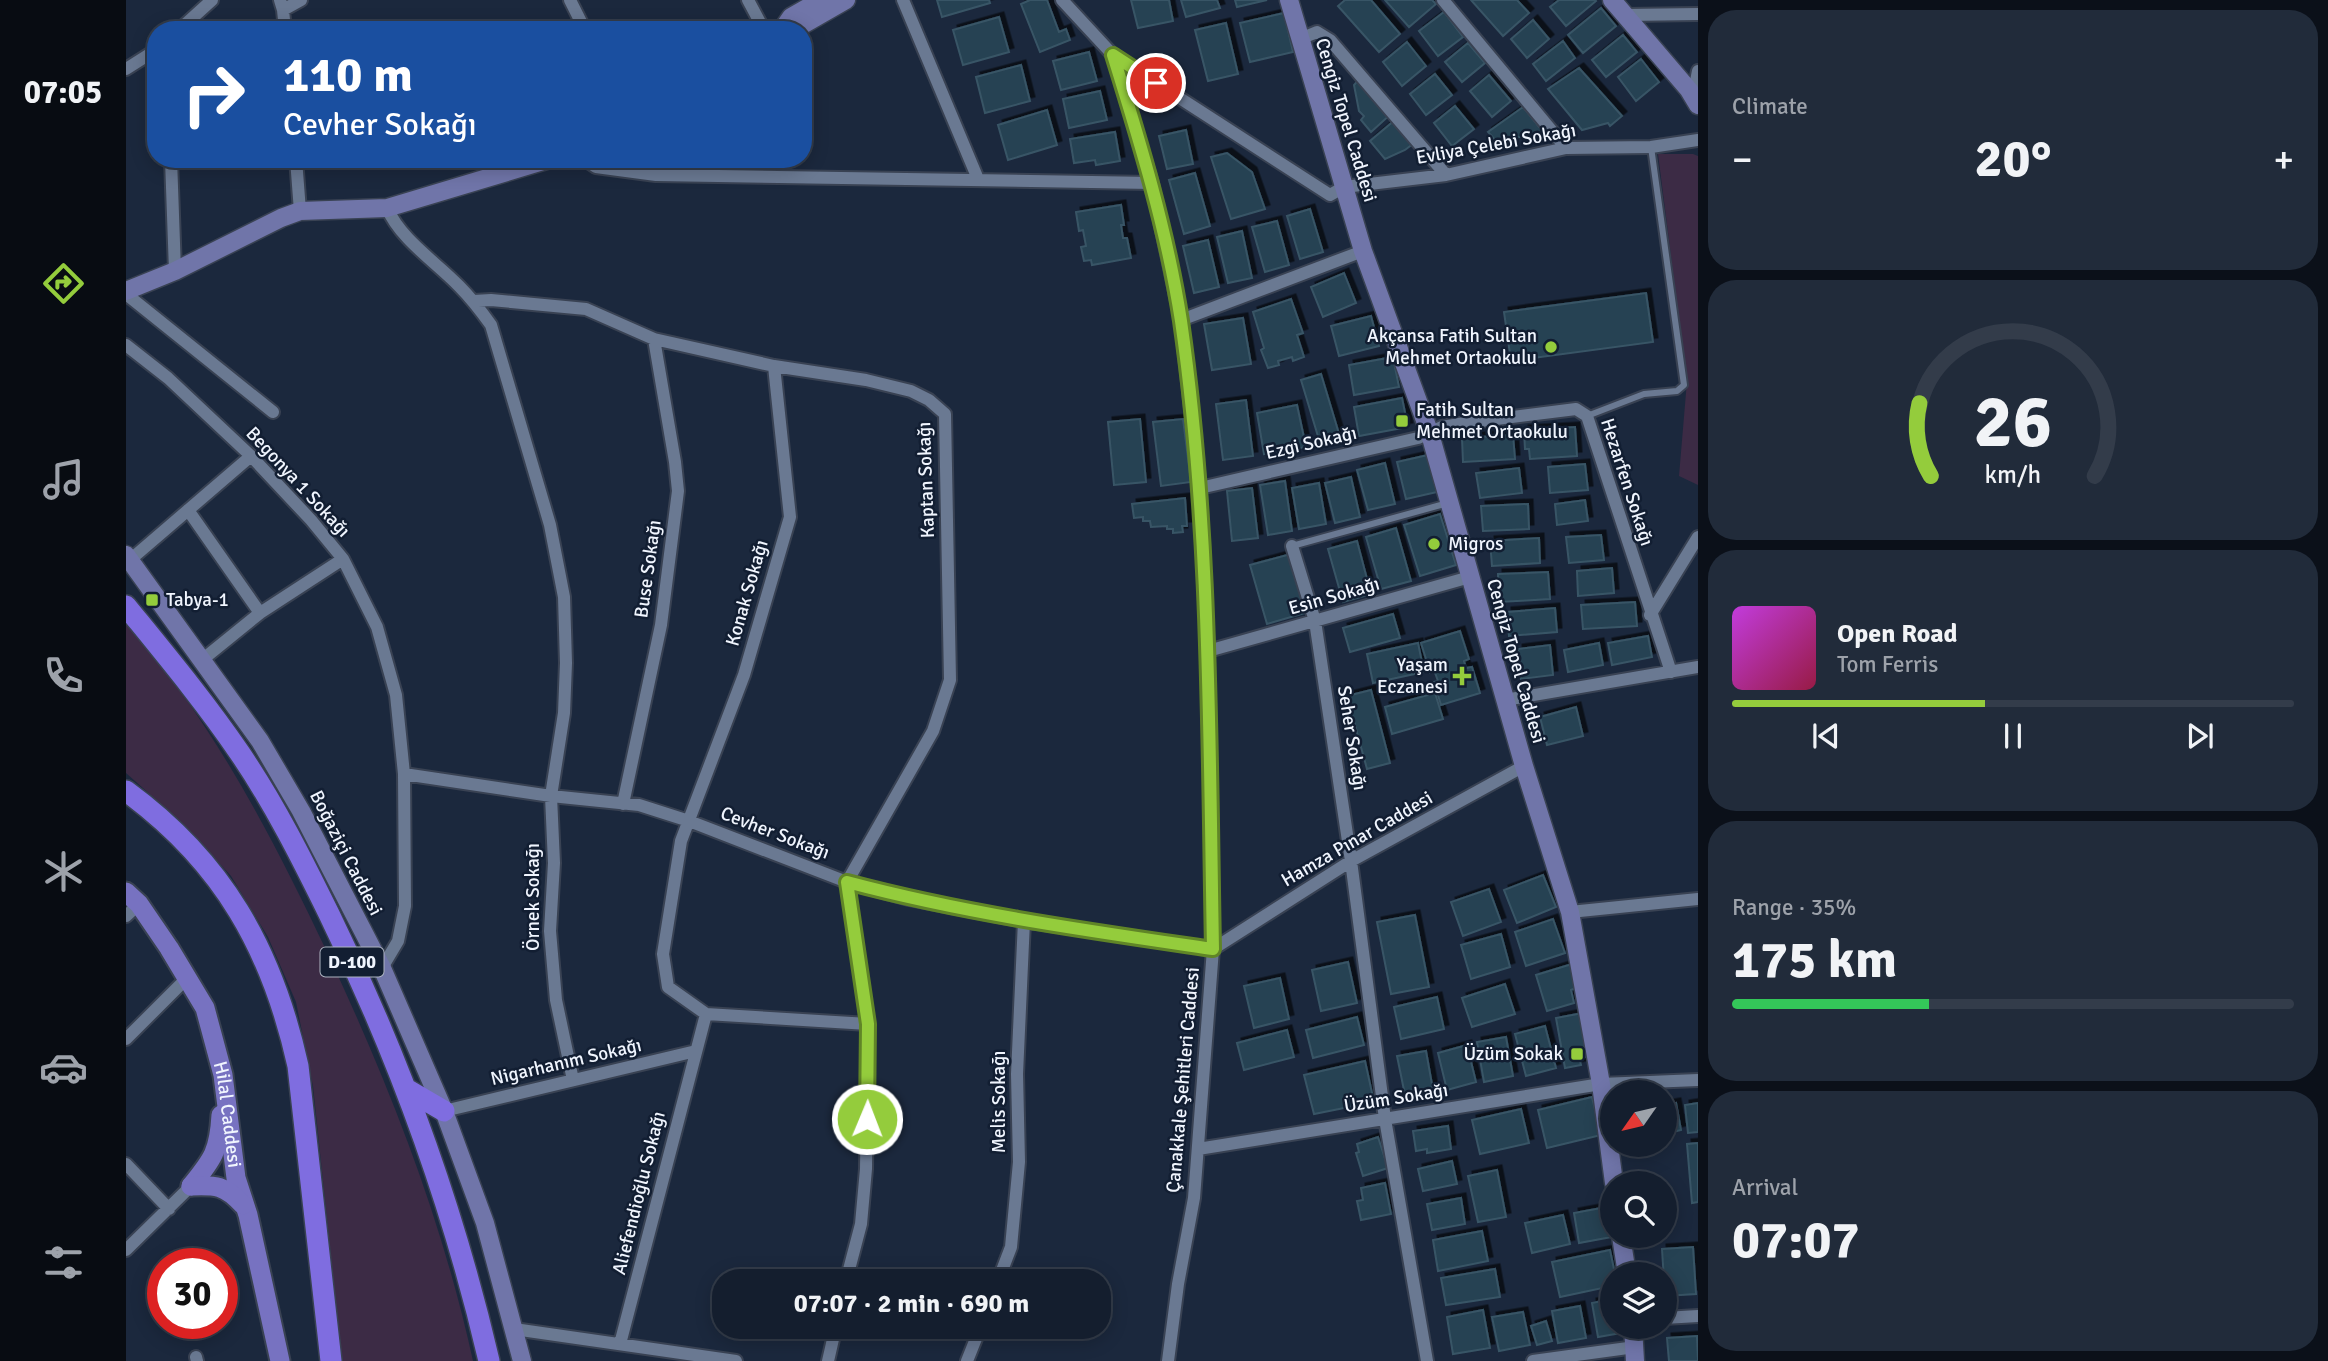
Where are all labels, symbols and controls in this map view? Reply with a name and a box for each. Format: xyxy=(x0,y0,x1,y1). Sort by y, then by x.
street label: Cengiz Topel Caddesi xyxy=(1310,35,1382,205)
text: 110 m xyxy=(283,45,413,105)
icon: right xyxy=(168,49,259,140)
pin xyxy=(1126,53,1186,113)
icon: arrive xyxy=(1137,64,1175,102)
text: 07:05 xyxy=(24,73,102,112)
text: Climate xyxy=(1732,92,1808,121)
text: Cevher Sokağı xyxy=(283,105,477,144)
street label: Evliya Çelebi Sokağı xyxy=(1414,118,1578,170)
text: 20° xyxy=(1975,127,2051,191)
text: − xyxy=(1732,136,1753,183)
text: + xyxy=(2273,136,2294,183)
icon: directions xyxy=(39,259,88,308)
place label: Akçansa Fatih Sultan Mehmet Ortaokulu xyxy=(1367,324,1537,370)
marker: Akçansa Fatih Sultan Mehmet Ortaokulu xyxy=(1543,339,1559,355)
text: 26 xyxy=(1974,379,2052,468)
place label: Fatih Sultan Mehmet Ortaokulu xyxy=(1416,398,1568,444)
marker: Fatih Sultan Mehmet Ortaokulu xyxy=(1394,413,1410,429)
street label: Hezarfen Sokağı xyxy=(1595,415,1659,549)
street label: Kaptan Sokağı xyxy=(912,421,940,539)
street label: Ezgi Sokağı xyxy=(1263,421,1359,465)
street label: Begonya 1 Sokağı xyxy=(241,422,355,542)
icon: music xyxy=(39,455,88,504)
text: km/h xyxy=(1985,459,2041,490)
street label: Buse Sokağı xyxy=(629,519,667,619)
place label: Migros xyxy=(1448,532,1503,556)
marker: Migros xyxy=(1426,536,1442,552)
street label: Konak Sokağı xyxy=(720,537,774,649)
street label: Esin Sokağı xyxy=(1286,572,1382,620)
street label: Cengiz Topel Caddesi xyxy=(1481,576,1551,746)
place label: Tabya-1 xyxy=(166,588,229,612)
marker: Tabya-1 xyxy=(144,592,160,608)
text: Open Road xyxy=(1837,618,1958,650)
text: Tom Ferris xyxy=(1837,650,1938,679)
icon: phone xyxy=(39,651,88,700)
place label: Yaşam Eczanesi xyxy=(1377,653,1448,699)
marker: Yaşam Eczanesi xyxy=(1454,668,1470,684)
street label: Seher Sokağı xyxy=(1332,684,1372,792)
icon: previous xyxy=(1807,717,1845,755)
icon: pause xyxy=(1994,717,2032,755)
icon: next xyxy=(2181,717,2219,755)
street label: Boğaziçi Caddesi xyxy=(304,786,388,920)
street label: Hamza Pınar Caddesi xyxy=(1277,786,1437,892)
street label: Cevher Sokağı xyxy=(717,801,833,865)
street label: Örnek Sokağı xyxy=(521,843,545,951)
icon: climate xyxy=(39,847,88,896)
text: Range · 35% xyxy=(1732,893,1856,922)
text: 175 km xyxy=(1732,928,1897,992)
road number: D-100 xyxy=(320,947,384,976)
street label: Çanakkale Şehitleri Caddesi xyxy=(1161,966,1205,1194)
street label: Nigarhanım Sokağı xyxy=(488,1033,644,1091)
place label: Üzüm Sokak xyxy=(1463,1042,1563,1066)
icon: car xyxy=(39,1043,88,1092)
marker: Üzüm Sokak xyxy=(1569,1046,1585,1062)
street label: Melis Sokağı xyxy=(987,1051,1011,1153)
street label: Hilal Caddesi xyxy=(208,1059,247,1169)
street label: Üzüm Sokağı xyxy=(1342,1078,1450,1118)
north arrow xyxy=(1600,1080,1676,1157)
map controls xyxy=(1600,1080,1677,1339)
position arrow xyxy=(830,1082,904,1156)
street label: Aliefendioğlu Sokağı xyxy=(607,1109,671,1277)
button: search xyxy=(1600,1171,1677,1248)
text: Arrival xyxy=(1732,1173,1798,1202)
text: 07:07 xyxy=(1732,1208,1860,1272)
icon: filters xyxy=(39,1238,88,1287)
speed limit sign: 30 xyxy=(147,1248,238,1339)
button: layers xyxy=(1600,1262,1677,1339)
text: 07:07 · 2 min · 690 m xyxy=(794,1288,1029,1320)

